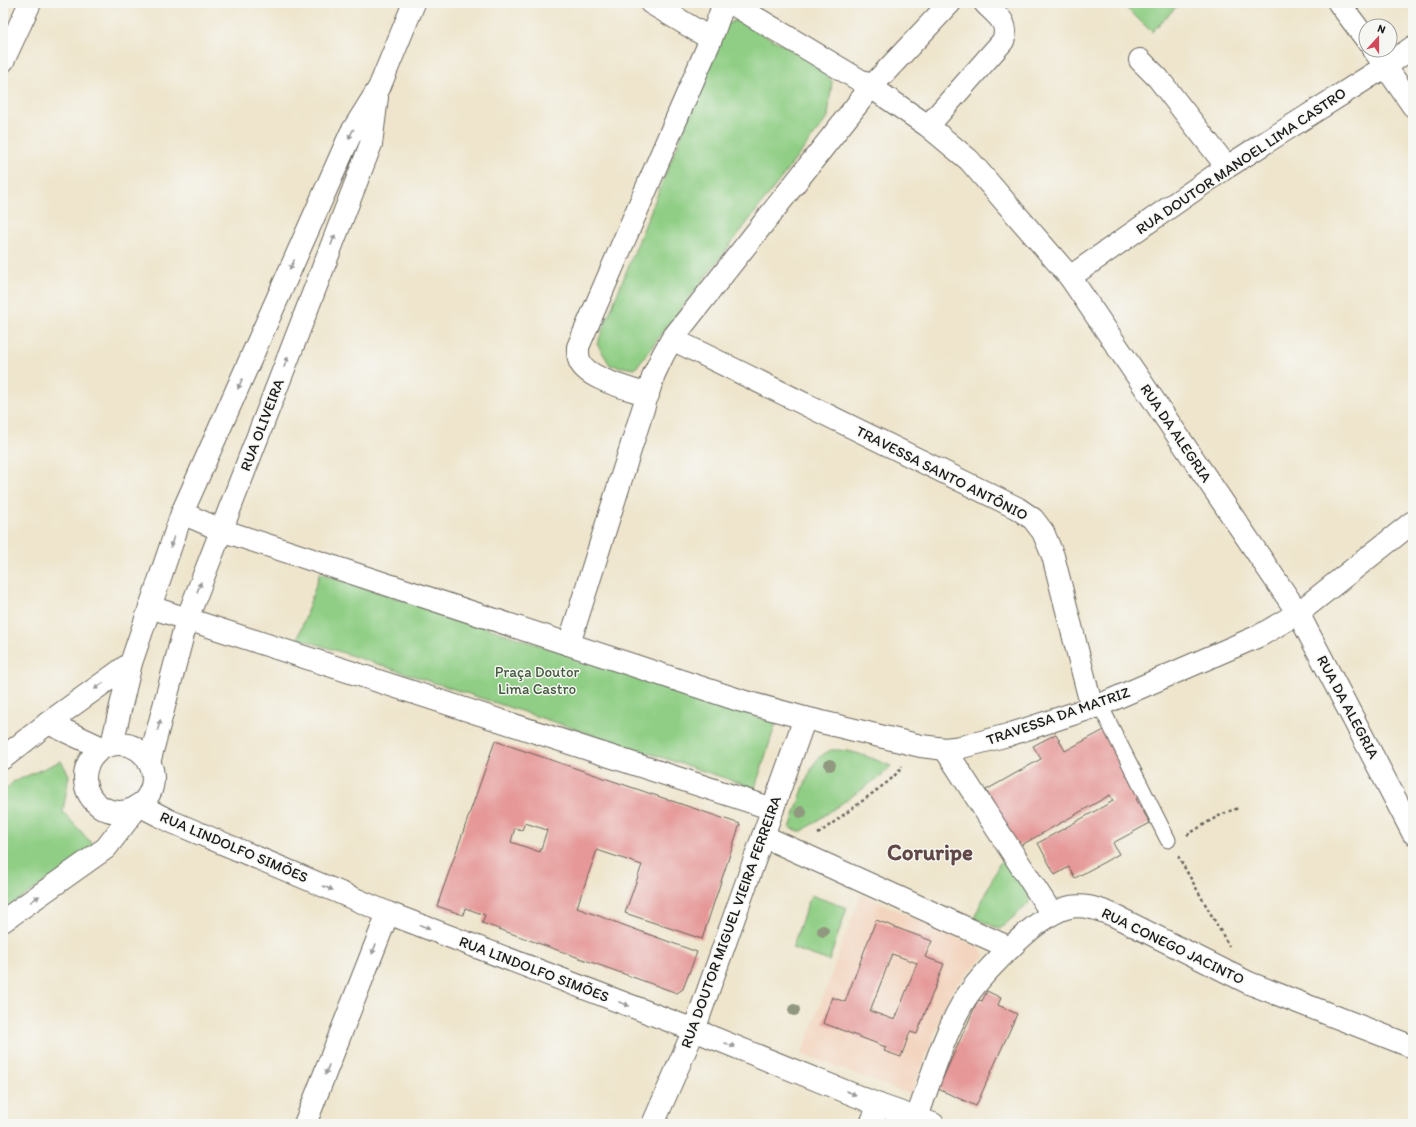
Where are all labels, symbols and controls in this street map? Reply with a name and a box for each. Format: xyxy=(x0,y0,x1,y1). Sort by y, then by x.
north arrow xyxy=(1358,18,1398,58)
text: N xyxy=(1376,22,1387,37)
street label: RUA DOUTOR MANOEL LIMA CASTRO xyxy=(1132,84,1350,238)
one-way arrow xyxy=(348,128,355,140)
one-way arrow xyxy=(331,234,337,246)
one-way arrow xyxy=(289,259,296,271)
one-way arrow xyxy=(284,355,290,367)
street label: RUA OLIVEIRA xyxy=(236,376,288,474)
one-way arrow xyxy=(236,378,242,390)
street label: RUA DA ALEGRIA xyxy=(1136,380,1216,486)
street label: TRAVESSA SANTO ANTÔNIO xyxy=(853,422,1031,524)
one-way arrow xyxy=(169,536,175,548)
one-way arrow xyxy=(197,581,203,593)
street label: RUA DA ALEGRIA xyxy=(1313,652,1383,762)
park label: Praça Doutor Lima Castro xyxy=(495,663,580,698)
one-way arrow xyxy=(94,681,105,690)
street label: TRAVESSA DA MATRIZ xyxy=(984,683,1132,749)
one-way arrow xyxy=(156,719,162,731)
street label: RUA DOUTOR MIGUEL VIEIRA FERREIRA xyxy=(677,793,785,1051)
street label: RUA LINDOLFO SIMÕES xyxy=(157,808,311,886)
district label: Coruripe xyxy=(887,838,973,866)
one-way arrow xyxy=(323,885,335,891)
one-way arrow xyxy=(30,895,40,903)
street label: RUA CONEGO JACINTO xyxy=(1099,904,1247,988)
one-way arrow xyxy=(419,924,430,930)
street label: RUA LINDOLFO SIMÕES xyxy=(456,932,612,1006)
one-way arrow xyxy=(371,944,377,956)
one-way arrow xyxy=(619,1002,631,1008)
one-way arrow xyxy=(724,1042,736,1048)
one-way arrow xyxy=(323,1065,329,1077)
one-way arrow xyxy=(845,1091,857,1097)

